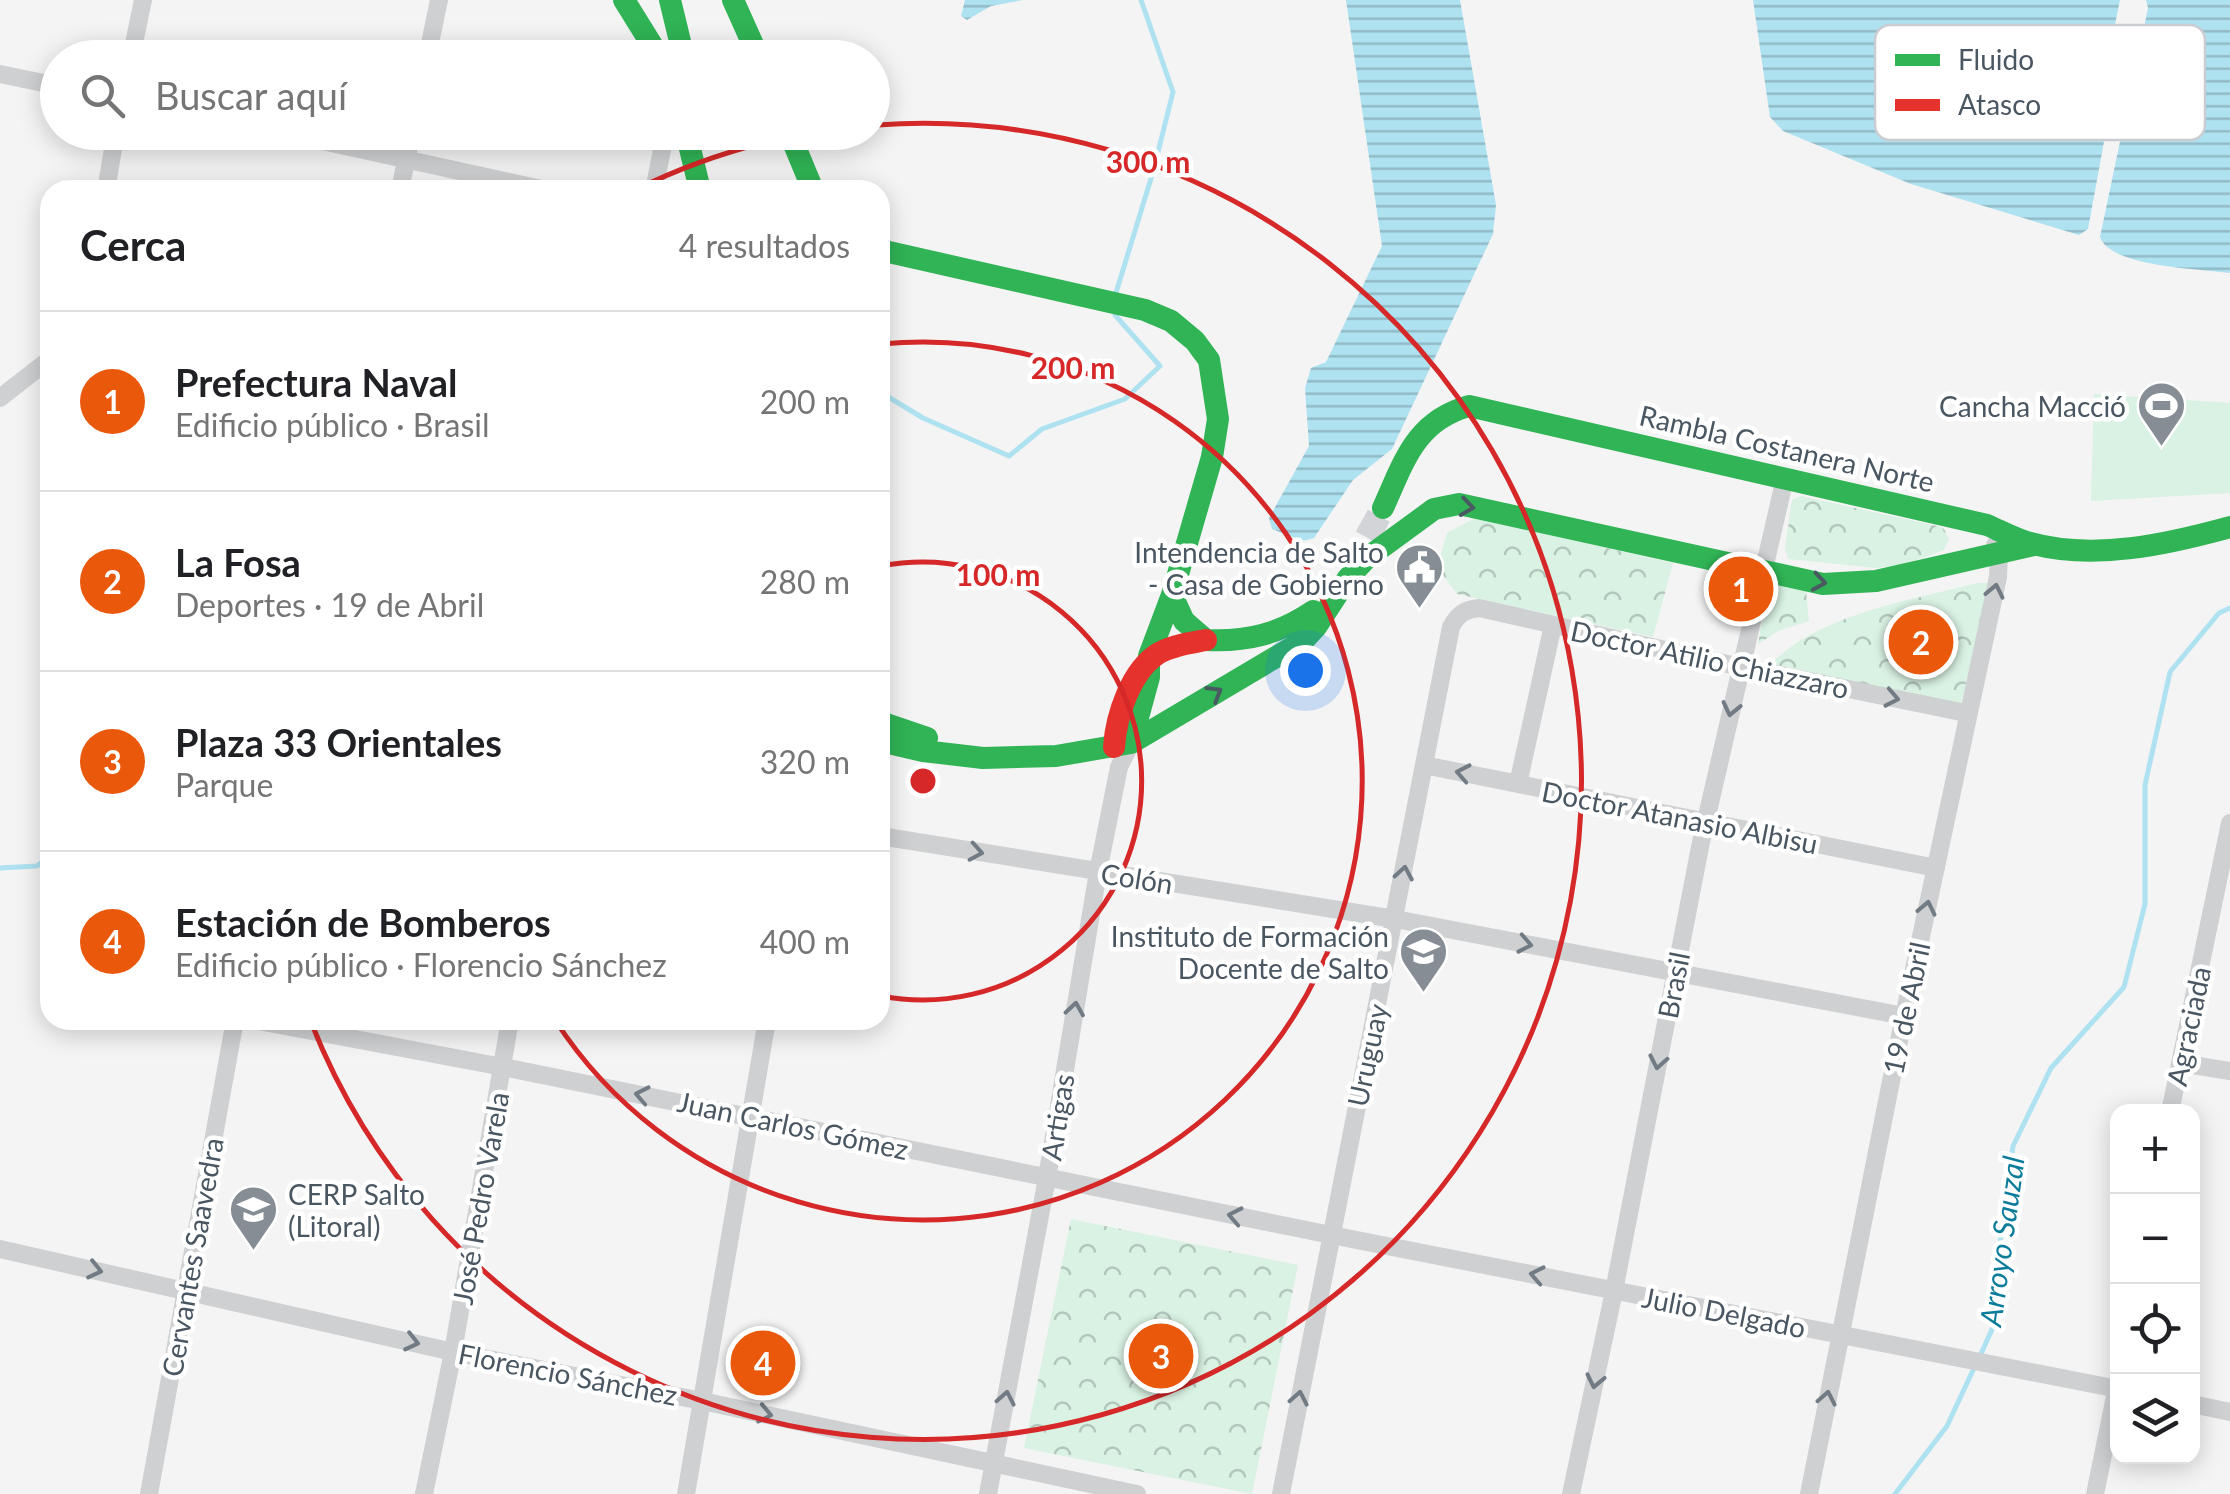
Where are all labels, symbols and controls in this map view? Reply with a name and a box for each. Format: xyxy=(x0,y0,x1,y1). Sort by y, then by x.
legend xyxy=(1875,25,2205,140)
search box xyxy=(40,40,890,150)
text: Fluido xyxy=(1958,42,2034,76)
icon: search xyxy=(75,68,130,123)
text: Buscar aquí xyxy=(155,72,347,118)
text: Atasco xyxy=(1958,87,2041,121)
text: 300 m xyxy=(1106,143,1190,179)
text: Cerca xyxy=(80,220,186,270)
text: 4 resultados xyxy=(679,226,850,265)
text: 200 m xyxy=(1031,349,1115,385)
text: Prefectura Naval xyxy=(175,359,458,405)
sports icon: Cancha Macció xyxy=(2135,380,2187,448)
text: 1 xyxy=(103,382,122,421)
text: 200 m xyxy=(760,382,850,421)
place label: Cancha Macció xyxy=(1939,389,2126,423)
street label: Rambla Costanera Norte xyxy=(1636,398,1938,498)
text: Edificio público · Brasil xyxy=(175,405,490,444)
one-way arrow xyxy=(1459,495,1475,516)
place label: Intendencia de Salto - Casa de Gobierno xyxy=(1134,535,1384,601)
text: La Fosa xyxy=(175,539,301,585)
public building icon: Intendencia de Salto - Casa de Gobierno xyxy=(1393,542,1445,610)
pin: 1 xyxy=(1708,552,1774,626)
text: 100 m xyxy=(956,556,1040,592)
text: 2 xyxy=(103,562,122,601)
text: 280 m xyxy=(760,562,850,601)
one-way arrow xyxy=(1811,570,1827,591)
one-way arrow xyxy=(1983,582,2004,599)
text: Deportes · 19 de Abril xyxy=(175,585,484,624)
pin: 2 xyxy=(1888,604,1954,680)
street label: Doctor Atilio Chiazzaro xyxy=(1568,613,1852,705)
your location xyxy=(1280,645,1331,696)
one-way arrow xyxy=(1204,686,1222,705)
one-way arrow xyxy=(1883,687,1900,708)
one-way arrow xyxy=(1722,700,1743,717)
text: Plaza 33 Orientales xyxy=(175,719,502,765)
text: 3 xyxy=(103,742,122,781)
text: 320 m xyxy=(760,742,850,781)
centre of rings xyxy=(905,763,941,799)
one-way arrow xyxy=(1455,763,1472,784)
text: Parque xyxy=(175,765,273,804)
street label: Doctor Atanasio Albisu xyxy=(1539,774,1821,860)
one-way arrow xyxy=(968,841,984,862)
street label: Colón xyxy=(1099,856,1175,900)
one-way arrow xyxy=(1392,865,1413,882)
text: Estación de Bomberos xyxy=(175,899,551,945)
one-way arrow xyxy=(1915,900,1936,917)
place label: Instituto de Formación Docente de Salto xyxy=(1111,919,1389,985)
text: 4 xyxy=(103,922,122,961)
text: 400 m xyxy=(760,922,850,961)
school or university icon: Instituto de Formación Docente de Salto xyxy=(1398,926,1450,994)
one-way arrow xyxy=(1516,933,1533,954)
street label: 19 de Abril xyxy=(1875,939,1937,1077)
text: Edificio público · Florencio Sánchez xyxy=(175,945,667,984)
street label: Brasil xyxy=(1650,949,1696,1021)
street label: Agraciada xyxy=(2159,963,2217,1089)
street label: Uruguay xyxy=(1340,1000,1395,1109)
one-way arrow xyxy=(1064,1001,1085,1018)
one-way arrow xyxy=(1648,1054,1669,1070)
street label: Artigas xyxy=(1033,1071,1081,1163)
street label: Juan Carlos Gómez xyxy=(675,1084,911,1166)
one-way arrow xyxy=(634,1085,651,1106)
street label: José Pedro Varela xyxy=(445,1089,515,1307)
map controls xyxy=(2110,1104,2200,1464)
button: + xyxy=(2110,1104,2200,1194)
street label: Cervantes Saavedra xyxy=(154,1135,230,1379)
water label: Arroyo Sauzal xyxy=(1971,1153,2031,1329)
place label: CERP Salto (Litoral) xyxy=(288,1177,425,1243)
school or university icon: CERP Salto (Litoral) xyxy=(227,1184,279,1252)
button: − xyxy=(2110,1194,2200,1284)
one-way arrow xyxy=(1227,1206,1244,1227)
one-way arrow xyxy=(86,1259,103,1280)
one-way arrow xyxy=(1528,1266,1545,1287)
street label: Julio Delgado xyxy=(1639,1279,1809,1345)
button: locate xyxy=(2110,1284,2200,1374)
pin: 3 xyxy=(1128,1318,1194,1394)
pin: 4 xyxy=(730,1326,796,1400)
one-way arrow xyxy=(403,1330,420,1351)
street label: Florencio Sánchez xyxy=(456,1336,680,1412)
one-way arrow xyxy=(1585,1372,1606,1389)
button: layers xyxy=(2110,1374,2200,1464)
one-way arrow xyxy=(995,1390,1016,1406)
one-way arrow xyxy=(1288,1390,1309,1407)
one-way arrow xyxy=(1816,1390,1837,1407)
one-way arrow xyxy=(756,1403,773,1424)

